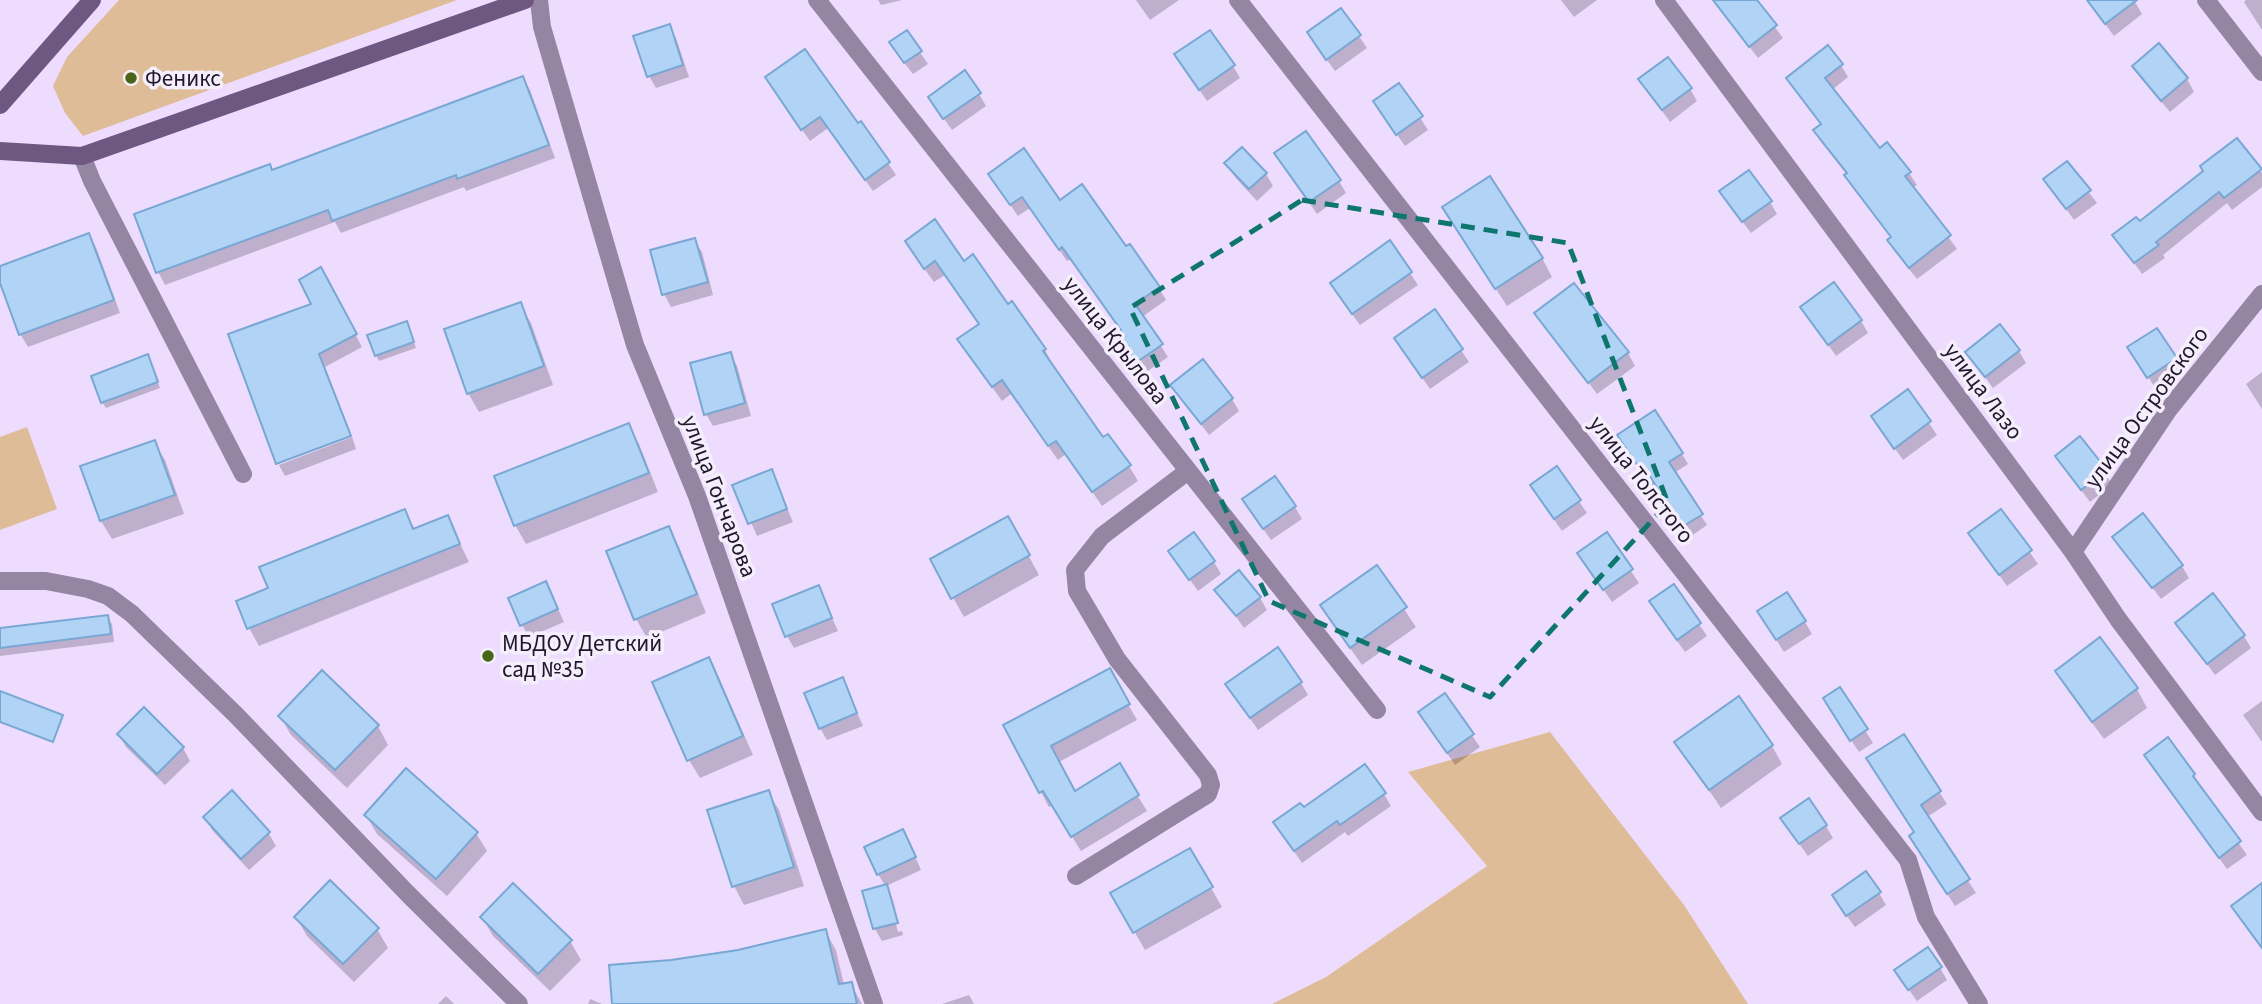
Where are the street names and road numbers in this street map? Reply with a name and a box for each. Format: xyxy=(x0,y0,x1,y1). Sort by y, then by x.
street label: улица Крылова xyxy=(1055,269,1176,411)
street label: улица Островского xyxy=(2076,320,2216,495)
street label: улица Лазо xyxy=(1936,336,2031,447)
street label: улица Толстого xyxy=(1581,408,1702,550)
street label: улица Гончарова xyxy=(673,410,766,582)

